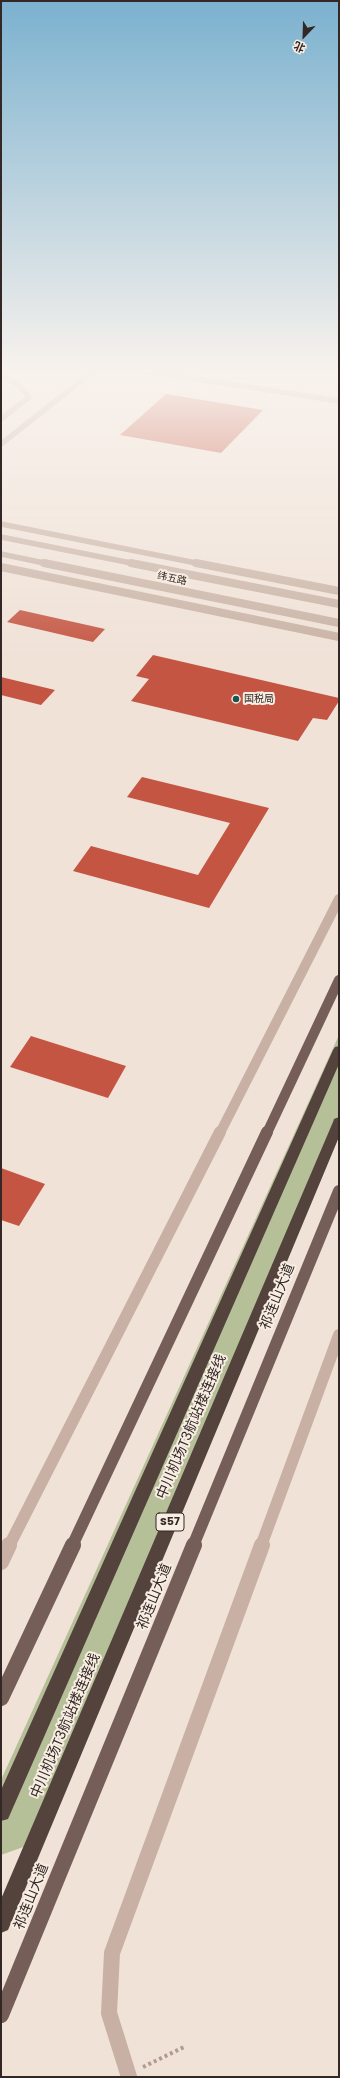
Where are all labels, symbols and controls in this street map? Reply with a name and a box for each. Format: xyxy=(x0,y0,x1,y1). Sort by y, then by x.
north arrow xyxy=(284,16,324,56)
text: 北 xyxy=(291,38,307,57)
street label: 纬五路 xyxy=(156,570,188,588)
place label: 国税局 xyxy=(244,693,274,705)
marker: 国税局 xyxy=(231,694,241,704)
street label: 祁连山大道 xyxy=(257,1261,299,1333)
street label: 中川机场T3航站楼连接线 xyxy=(154,1352,230,1502)
road number: S57 xyxy=(156,1513,184,1531)
street label: 祁连山大道 xyxy=(134,1561,176,1633)
street label: 中川机场T3航站楼连接线 xyxy=(28,1651,104,1801)
street label: 祁连山大道 xyxy=(11,1861,53,1933)

